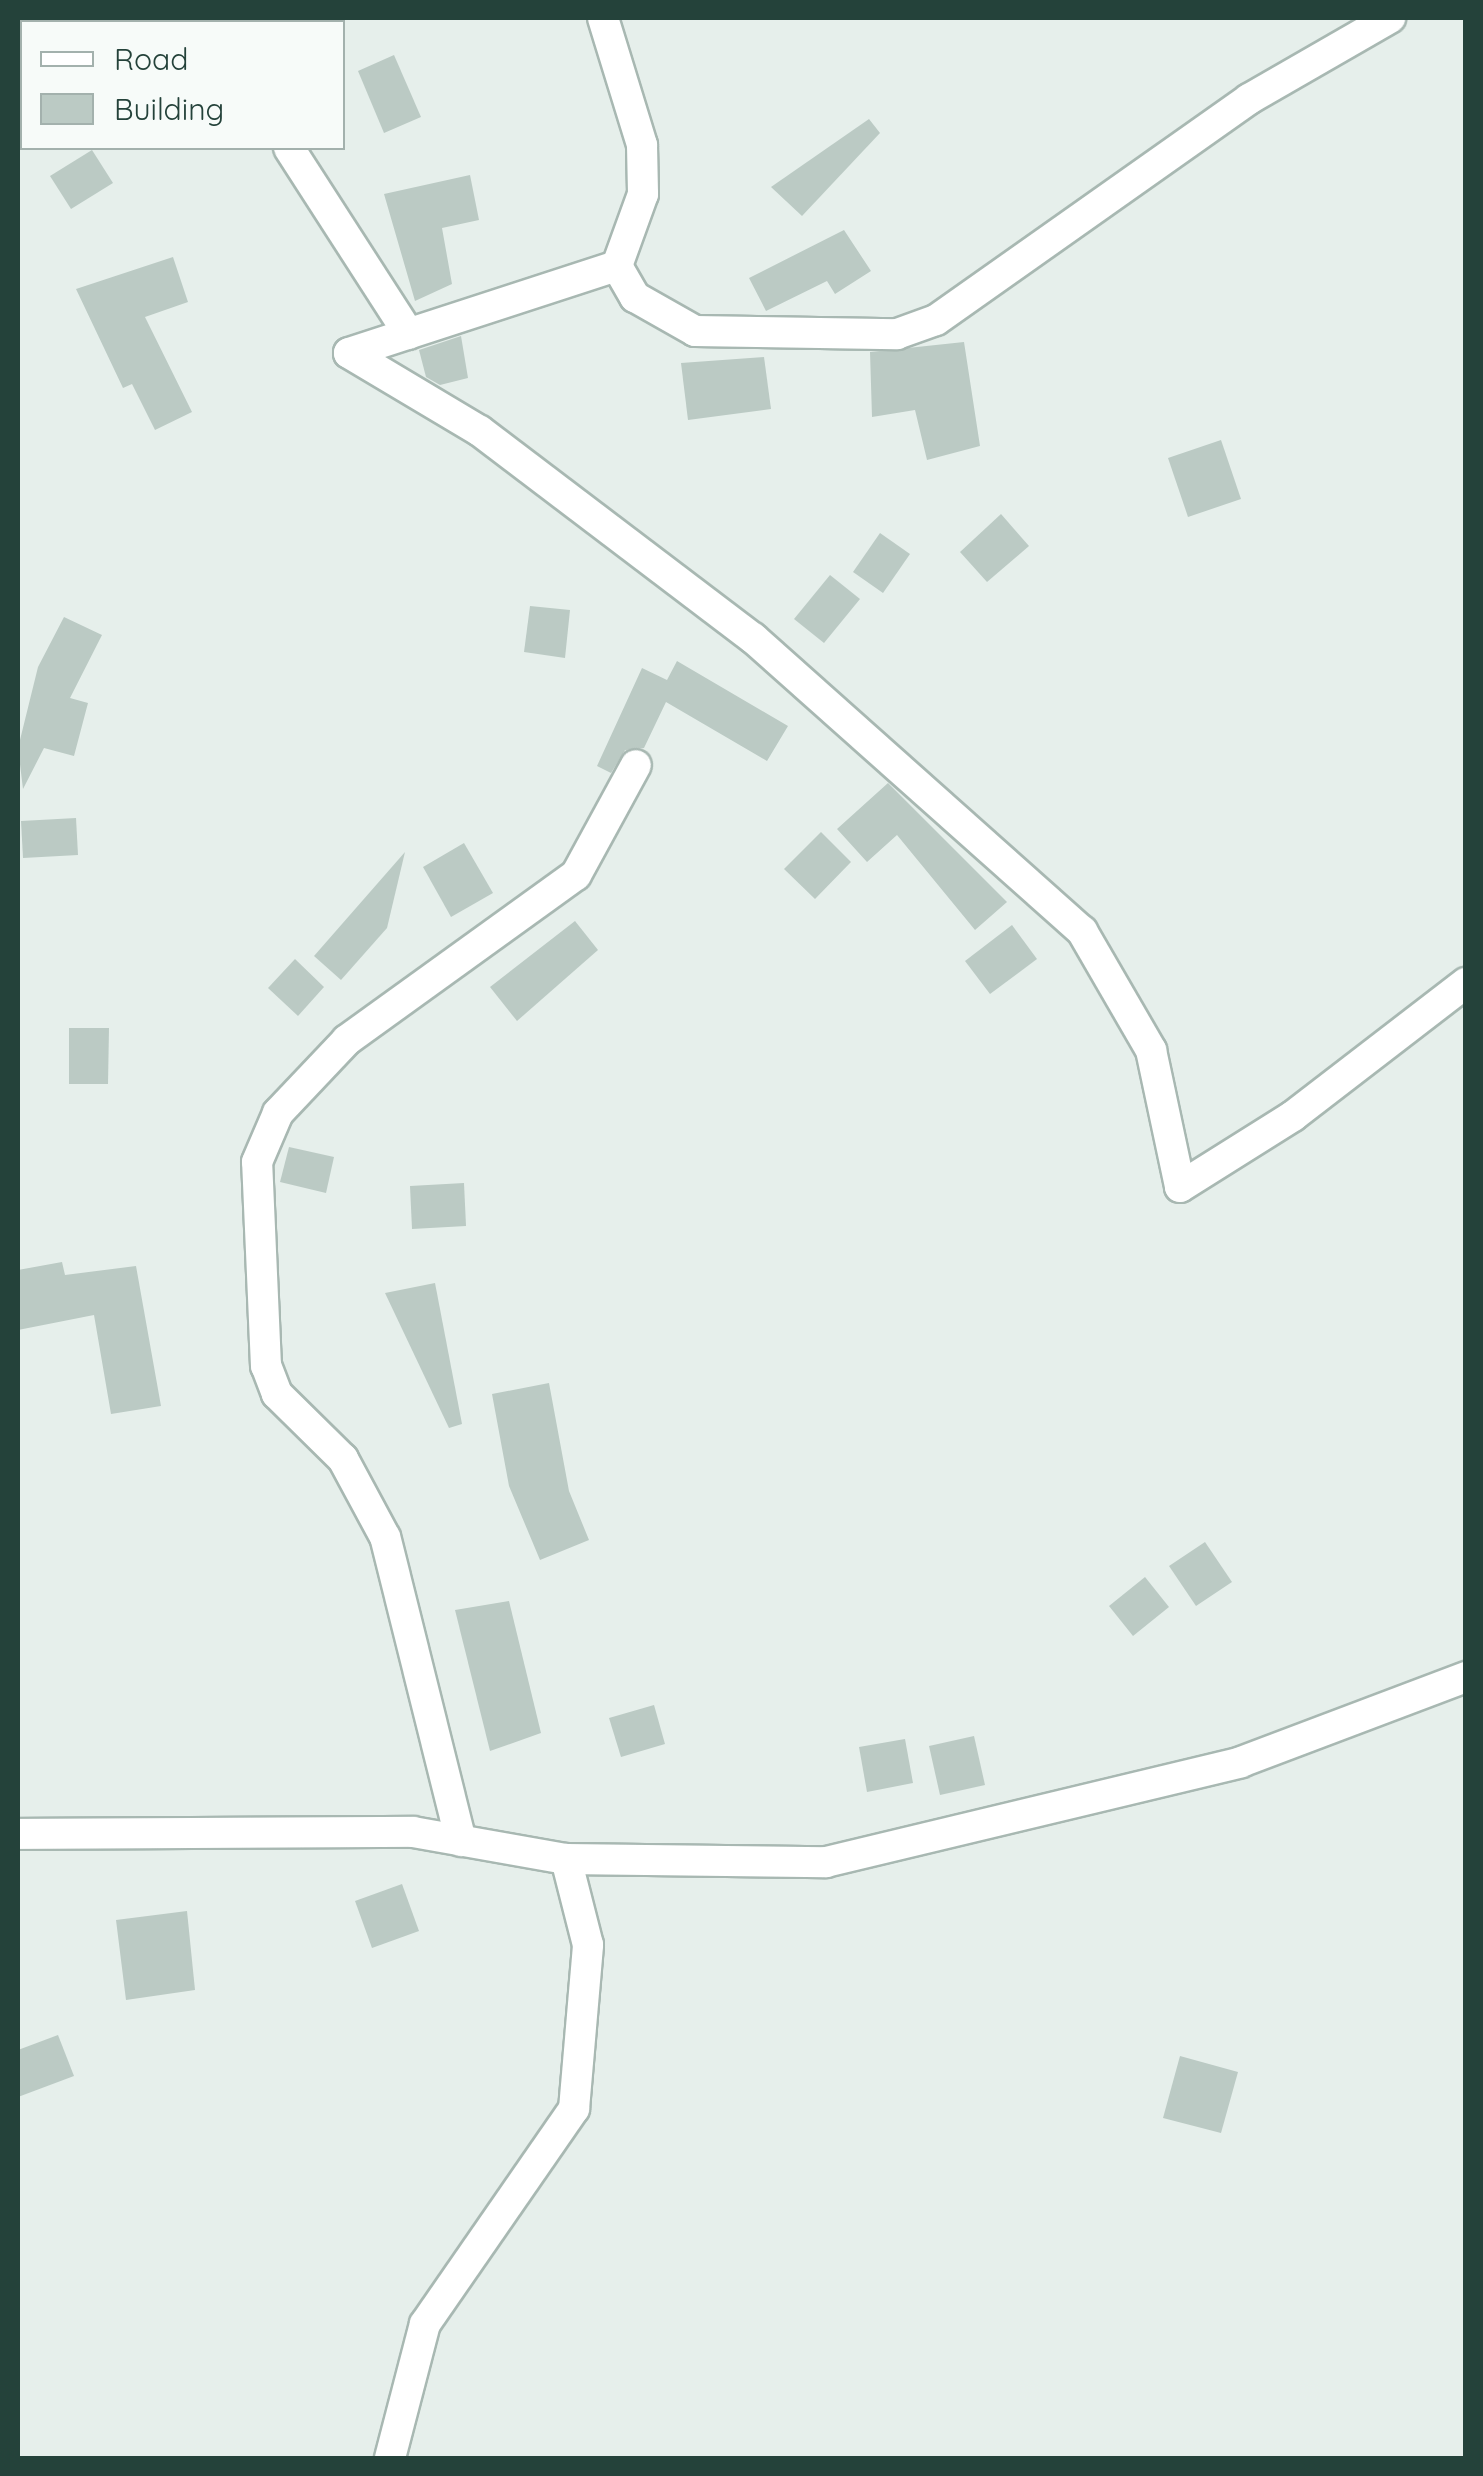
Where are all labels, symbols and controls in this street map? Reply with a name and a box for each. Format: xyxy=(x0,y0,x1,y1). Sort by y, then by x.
legend xyxy=(20,20,345,150)
text: Road xyxy=(114,40,188,78)
text: Building xyxy=(114,90,224,128)

